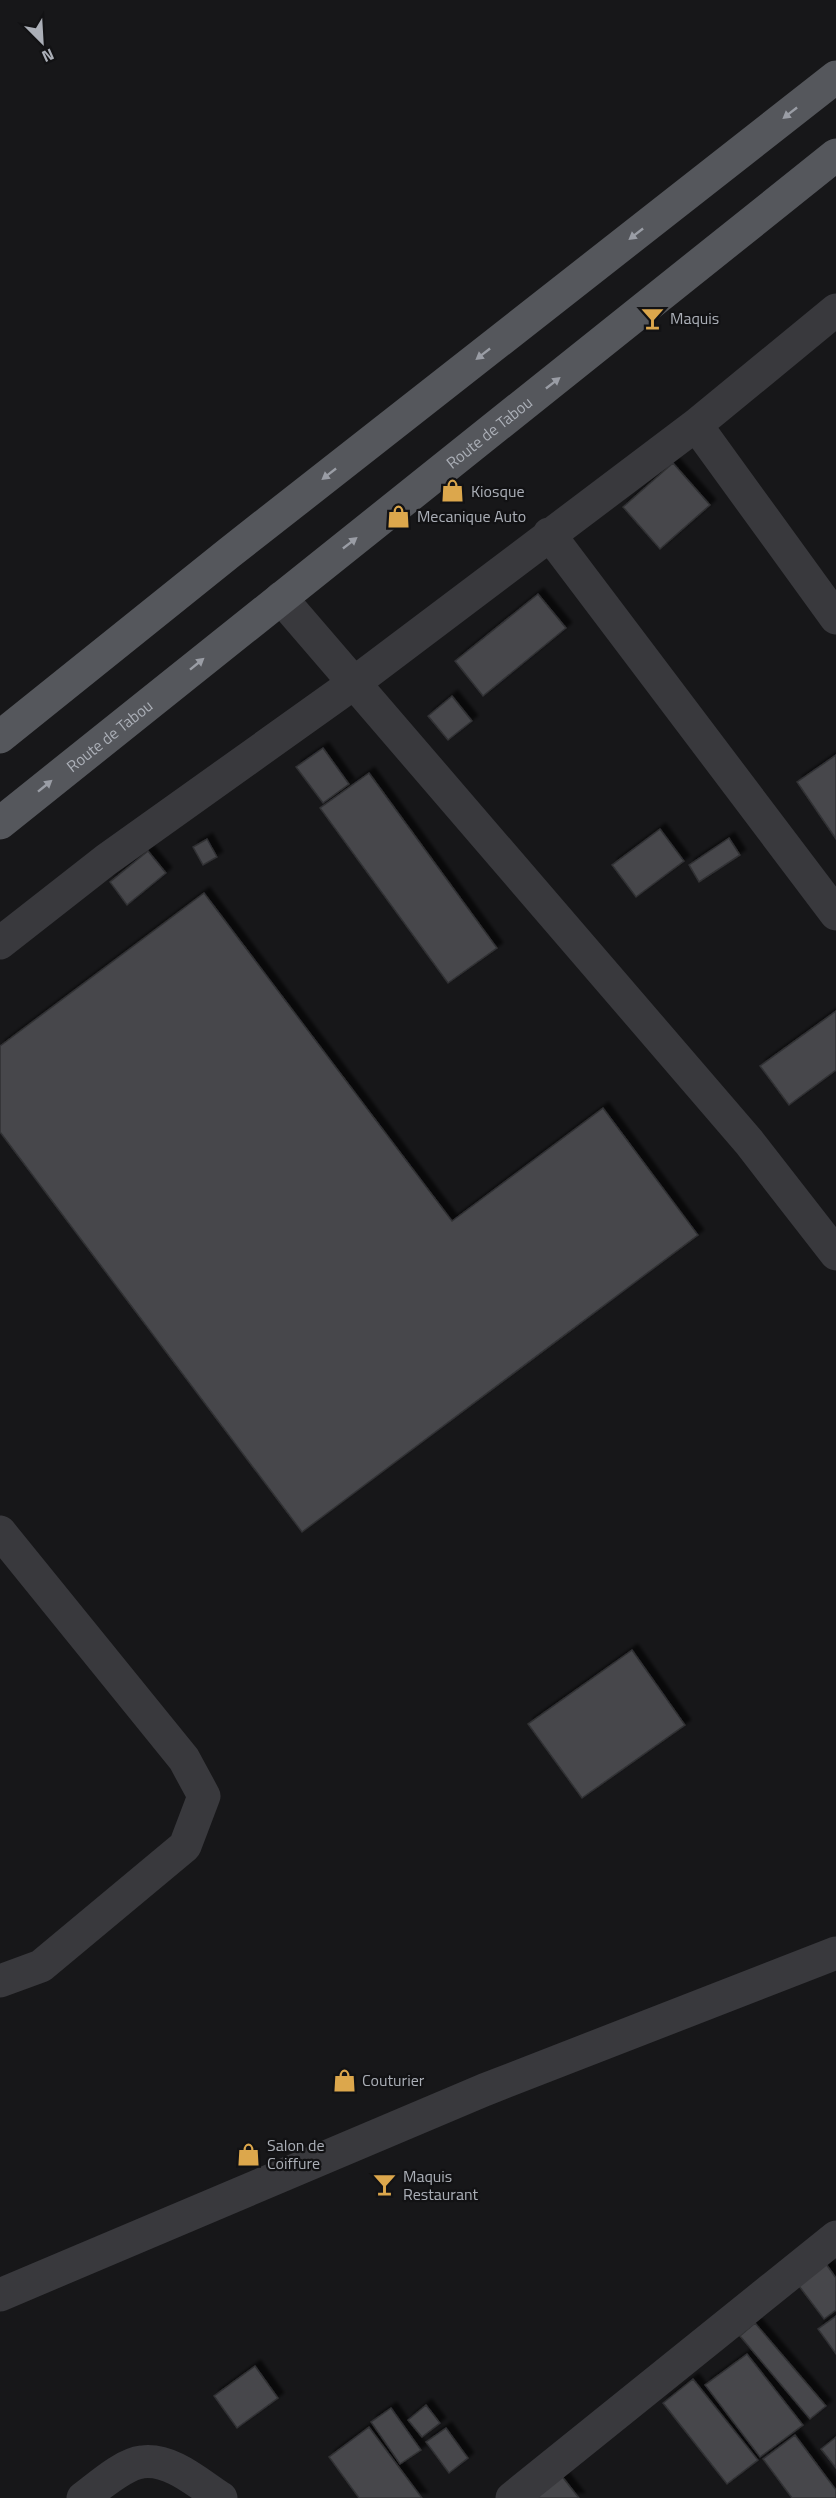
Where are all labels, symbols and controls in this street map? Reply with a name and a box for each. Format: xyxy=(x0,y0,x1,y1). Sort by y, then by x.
north arrow xyxy=(12,12,72,72)
text: N xyxy=(38,42,58,69)
one-way arrow xyxy=(782,107,798,120)
one-way arrow xyxy=(629,227,644,239)
bar icon: Maquis xyxy=(639,305,665,331)
place label: Maquis xyxy=(670,306,719,330)
one-way arrow xyxy=(475,347,491,360)
one-way arrow xyxy=(545,377,560,390)
street label: Route de Tabou xyxy=(441,390,537,474)
one-way arrow xyxy=(322,468,337,480)
shop icon: Kiosque xyxy=(440,478,466,504)
place label: Kiosque xyxy=(471,479,525,503)
shop icon: Mecanique Auto xyxy=(386,503,412,529)
place label: Mecanique Auto xyxy=(417,504,526,528)
one-way arrow xyxy=(342,536,358,549)
one-way arrow xyxy=(190,659,205,671)
street label: Route de Tabou xyxy=(61,694,158,778)
one-way arrow xyxy=(38,781,53,793)
shop icon: Couturier xyxy=(331,2067,357,2093)
place label: Couturier xyxy=(362,2068,425,2092)
place label: Salon de Coiffure xyxy=(267,2133,325,2175)
shop icon: Salon de Coiffure xyxy=(236,2141,262,2167)
place label: Maquis Restaurant xyxy=(403,2164,478,2206)
bar icon: Maquis Restaurant xyxy=(372,2172,398,2198)

